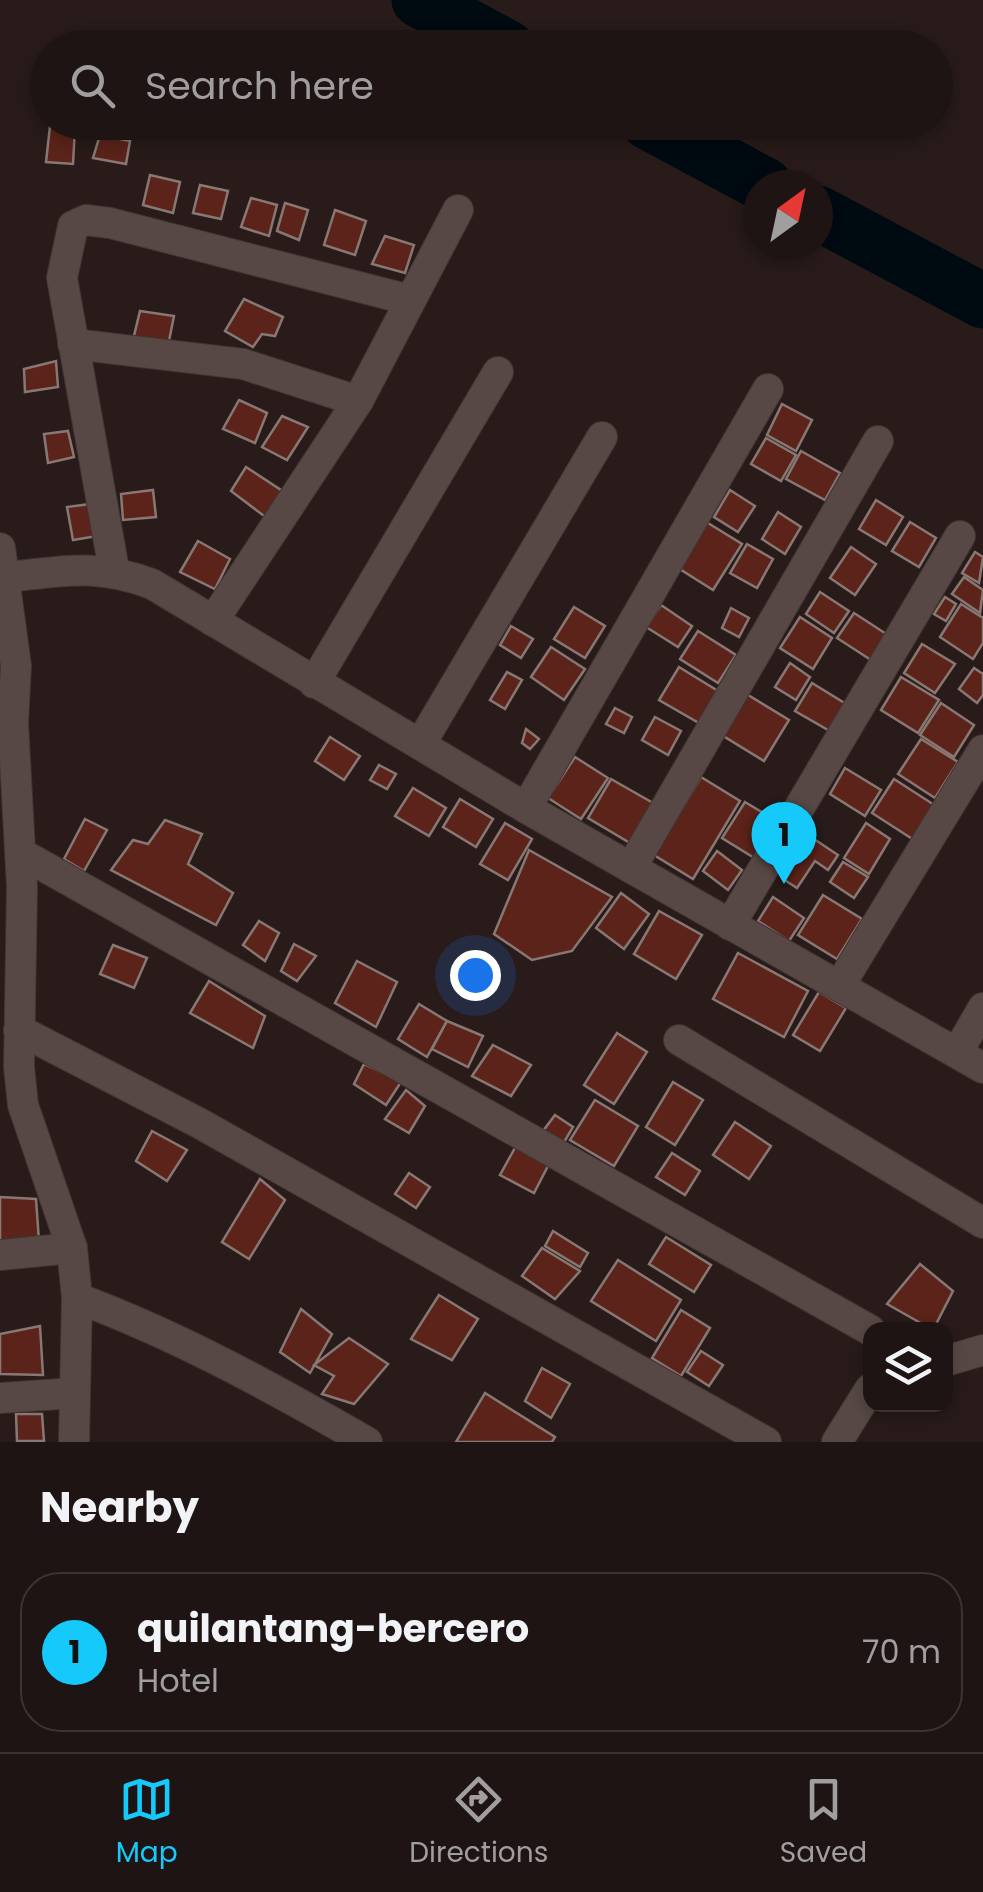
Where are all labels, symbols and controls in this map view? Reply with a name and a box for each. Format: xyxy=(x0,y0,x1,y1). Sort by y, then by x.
search box xyxy=(30,30,953,140)
icon: search xyxy=(65,58,120,113)
text: Search here xyxy=(145,59,374,112)
north arrow xyxy=(743,170,833,260)
pin: 1 xyxy=(752,802,816,884)
your location xyxy=(450,950,501,1001)
map controls xyxy=(863,1322,953,1412)
button: layers xyxy=(863,1322,953,1412)
text: Nearby xyxy=(40,1478,199,1537)
text: quilantang-bercero xyxy=(137,1602,529,1655)
text: 1 xyxy=(68,1629,81,1674)
text: 70 m xyxy=(862,1629,941,1674)
text: Hotel xyxy=(137,1658,219,1703)
tab: Map xyxy=(116,1772,178,1874)
tab: Directions xyxy=(409,1772,548,1874)
tab: Saved xyxy=(780,1772,867,1874)

